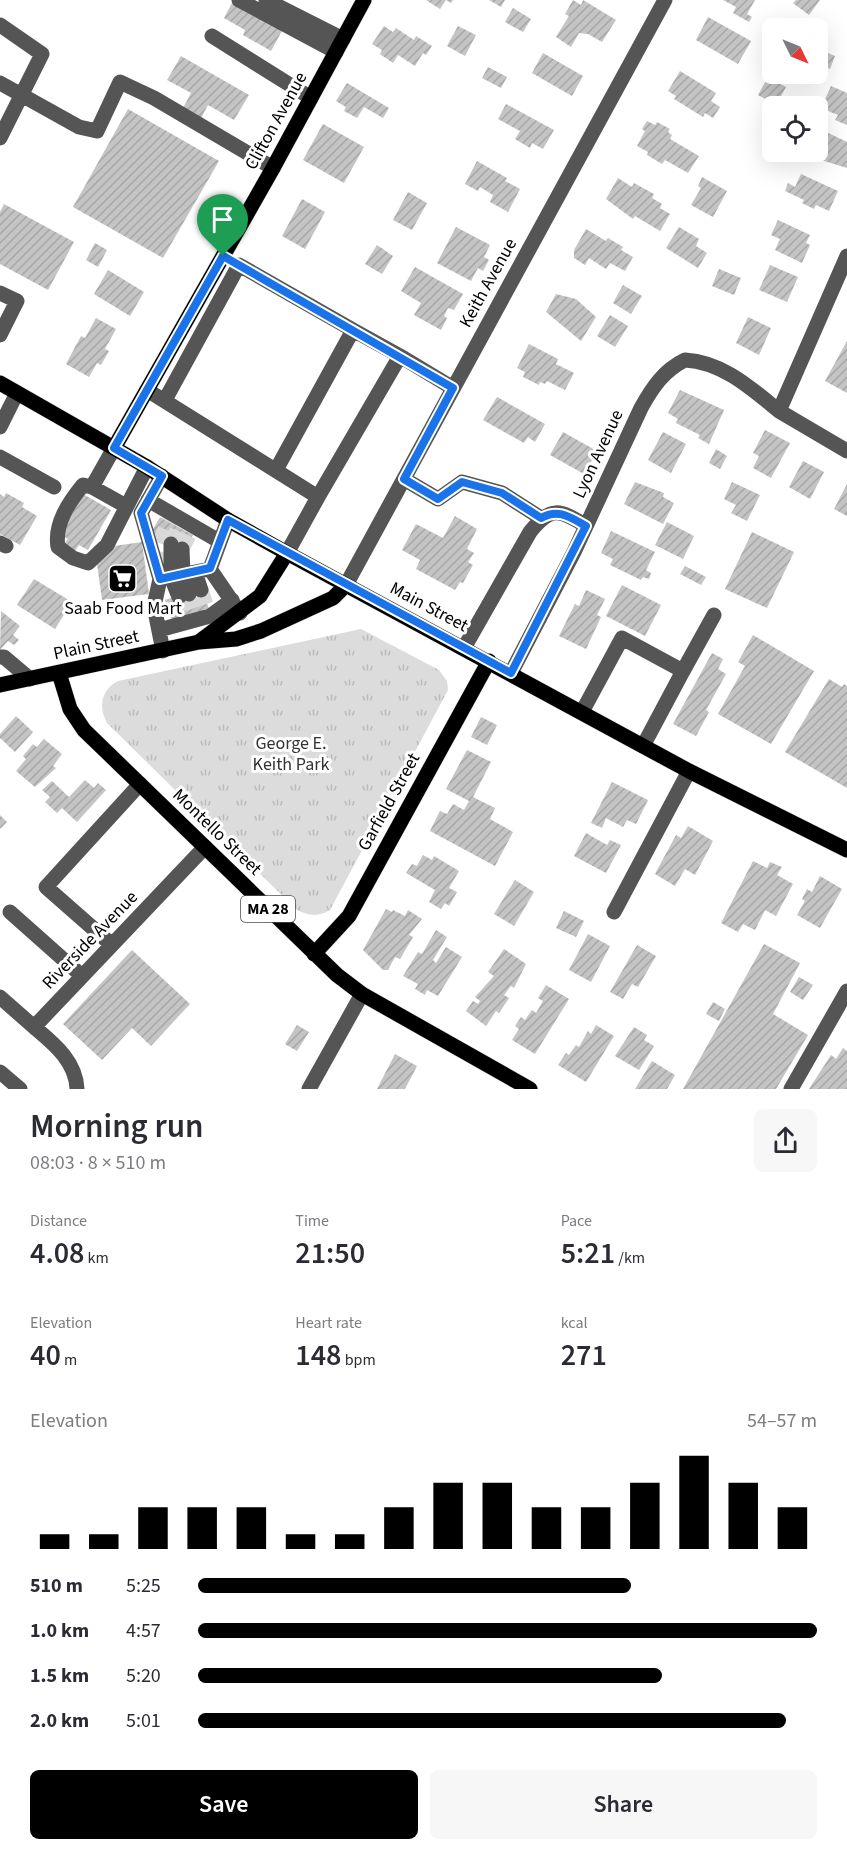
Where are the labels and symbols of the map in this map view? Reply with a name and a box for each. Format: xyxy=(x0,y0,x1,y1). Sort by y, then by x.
north arrow xyxy=(762,18,828,84)
street label: Clifton Avenue xyxy=(239,67,313,174)
pin xyxy=(197,194,248,256)
street label: Keith Avenue xyxy=(453,234,523,332)
street label: Lyon Avenue xyxy=(567,406,629,502)
supermarket icon: Saab Food Mart xyxy=(107,563,139,595)
street label: Main Street xyxy=(386,576,472,638)
place label: Saab Food Mart xyxy=(64,596,182,621)
street label: Plain Street xyxy=(51,624,141,666)
park label: George E. Keith Park xyxy=(253,731,329,777)
street label: Garfield Street xyxy=(352,749,426,855)
street label: Montello Street xyxy=(167,783,267,881)
street label: Riverside Avenue xyxy=(37,885,144,995)
road number: MA 28 xyxy=(241,896,295,922)

